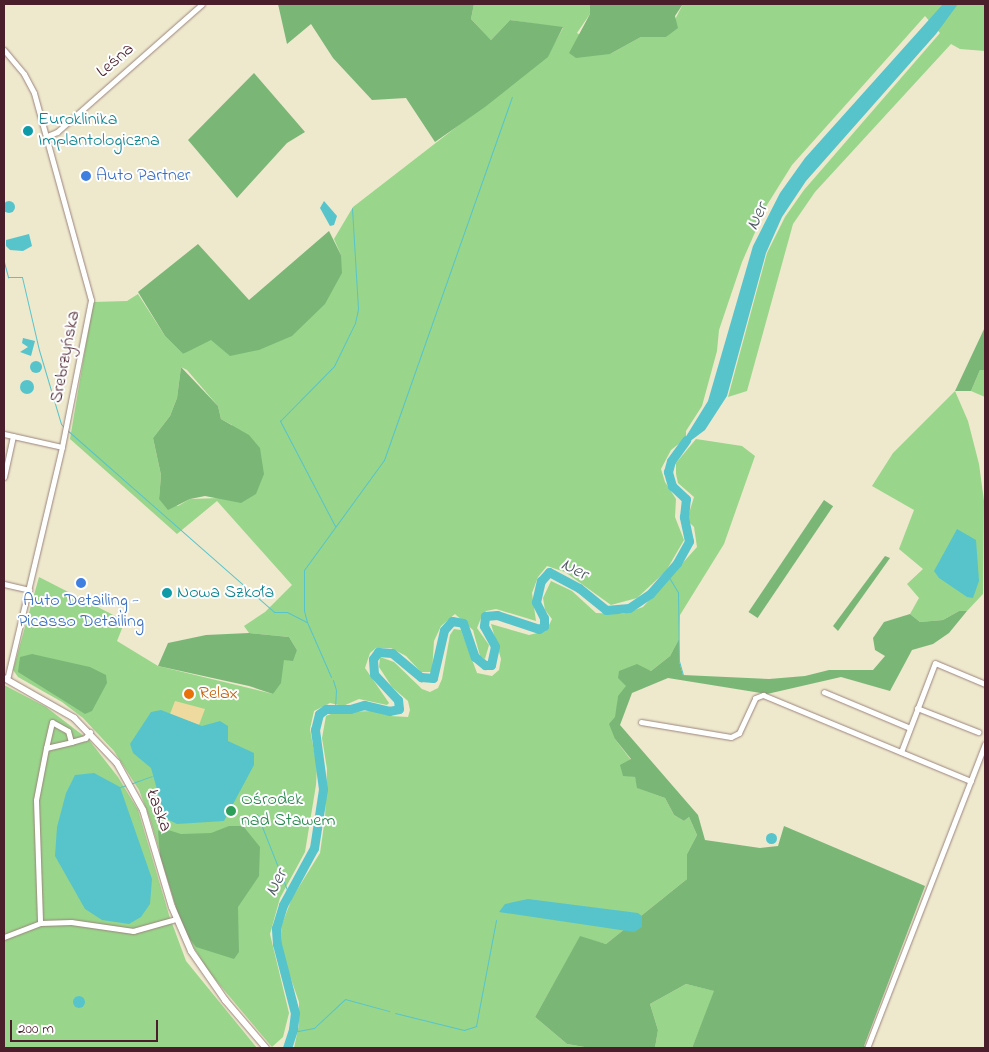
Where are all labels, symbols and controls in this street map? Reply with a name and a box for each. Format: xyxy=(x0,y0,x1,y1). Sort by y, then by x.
street label: Leśna xyxy=(93,39,139,83)
place label: Euroklinika Implantologiczna xyxy=(38,110,160,152)
marker: Euroklinika Implantologiczna xyxy=(22,125,34,137)
place label: Auto Partner xyxy=(96,165,190,187)
marker: Auto Partner xyxy=(80,170,92,182)
water label: Ner xyxy=(742,200,774,234)
street label: Srebrzyńska xyxy=(46,309,86,405)
water label: Ner xyxy=(557,554,591,586)
marker: Auto Detailing - Picasso Detailing xyxy=(75,577,87,589)
place label: Nowa Szkoła xyxy=(177,582,274,604)
marker: Nowa Szkoła xyxy=(161,587,173,599)
place label: Auto Detailing - Picasso Detailing xyxy=(18,591,144,634)
place label: Relax xyxy=(199,683,238,705)
marker: Relax xyxy=(183,688,195,700)
street label: Łaska xyxy=(140,787,176,835)
place label: Ośrodek nad Stawem xyxy=(241,790,335,832)
marker: Ośrodek nad Stawem xyxy=(225,805,237,817)
water label: Ner xyxy=(261,866,293,900)
scale bar xyxy=(12,1010,160,1042)
text: 200 m xyxy=(18,1018,54,1040)

